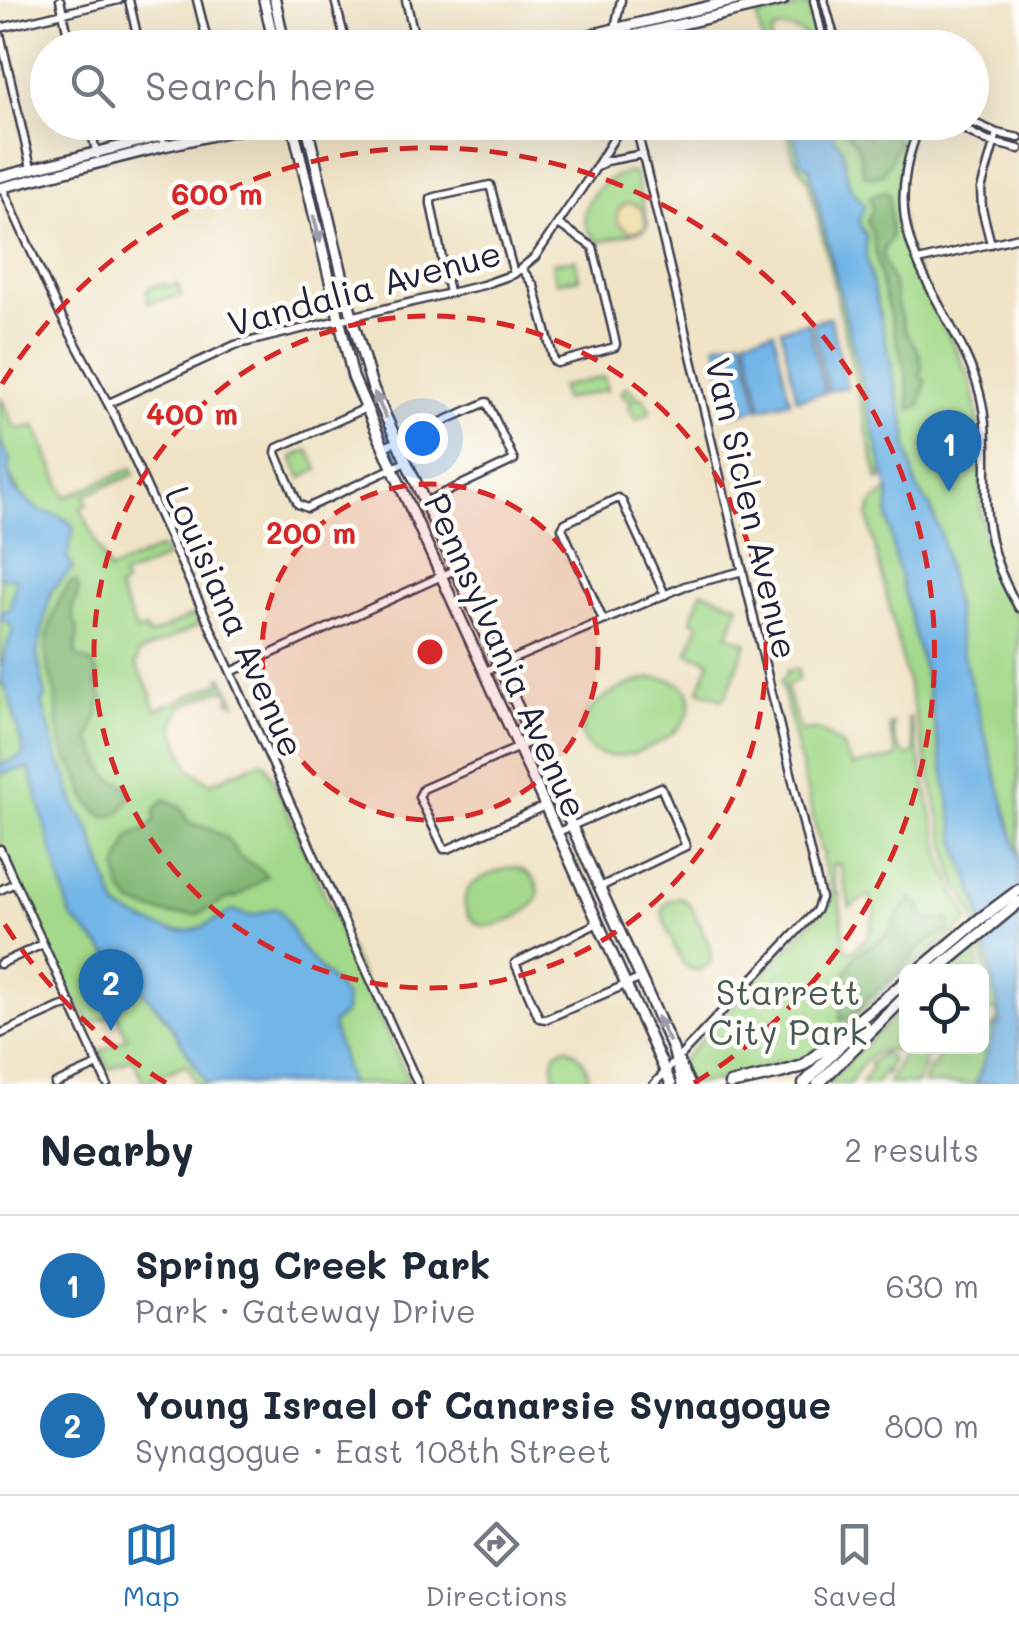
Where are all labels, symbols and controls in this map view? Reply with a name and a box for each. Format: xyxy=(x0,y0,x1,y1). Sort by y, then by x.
search box xyxy=(30,30,989,140)
icon: search xyxy=(65,58,120,113)
text: Search here xyxy=(145,60,376,110)
text: 600 m xyxy=(171,173,263,213)
one-way arrow xyxy=(310,214,326,245)
street label: Vandalia Avenue xyxy=(222,228,506,346)
street label: Van Siclen Avenue xyxy=(696,353,810,663)
one-way arrow xyxy=(372,390,388,420)
text: 400 m xyxy=(146,393,238,433)
pin: 1 xyxy=(916,410,982,492)
your location xyxy=(397,413,448,464)
street label: Louisiana Avenue xyxy=(156,478,316,764)
street label: Pennsylvania Avenue xyxy=(415,486,599,824)
text: 200 m xyxy=(266,512,356,552)
centre of rings xyxy=(412,634,448,670)
pin: 2 xyxy=(78,948,144,1031)
map controls xyxy=(899,964,989,1054)
button: locate xyxy=(899,964,989,1054)
park label: Starrett City Park xyxy=(708,968,868,1054)
one-way arrow xyxy=(655,1015,672,1044)
text: Nearby xyxy=(40,1122,194,1177)
text: 2 results xyxy=(844,1128,979,1170)
text: Spring Creek Park xyxy=(135,1239,491,1289)
text: 1 xyxy=(65,1264,80,1306)
text: 630 m xyxy=(885,1264,979,1306)
text: Park · Gateway Drive xyxy=(135,1289,476,1331)
text: Young Israel of Canarsie Synagogue xyxy=(135,1379,831,1429)
text: 2 xyxy=(64,1404,81,1446)
text: 800 m xyxy=(884,1404,979,1446)
text: Synagogue · East 108th Street xyxy=(135,1429,611,1471)
tab: Map xyxy=(123,1517,180,1613)
tab: Directions xyxy=(425,1517,568,1613)
tab: Saved xyxy=(813,1517,896,1613)

